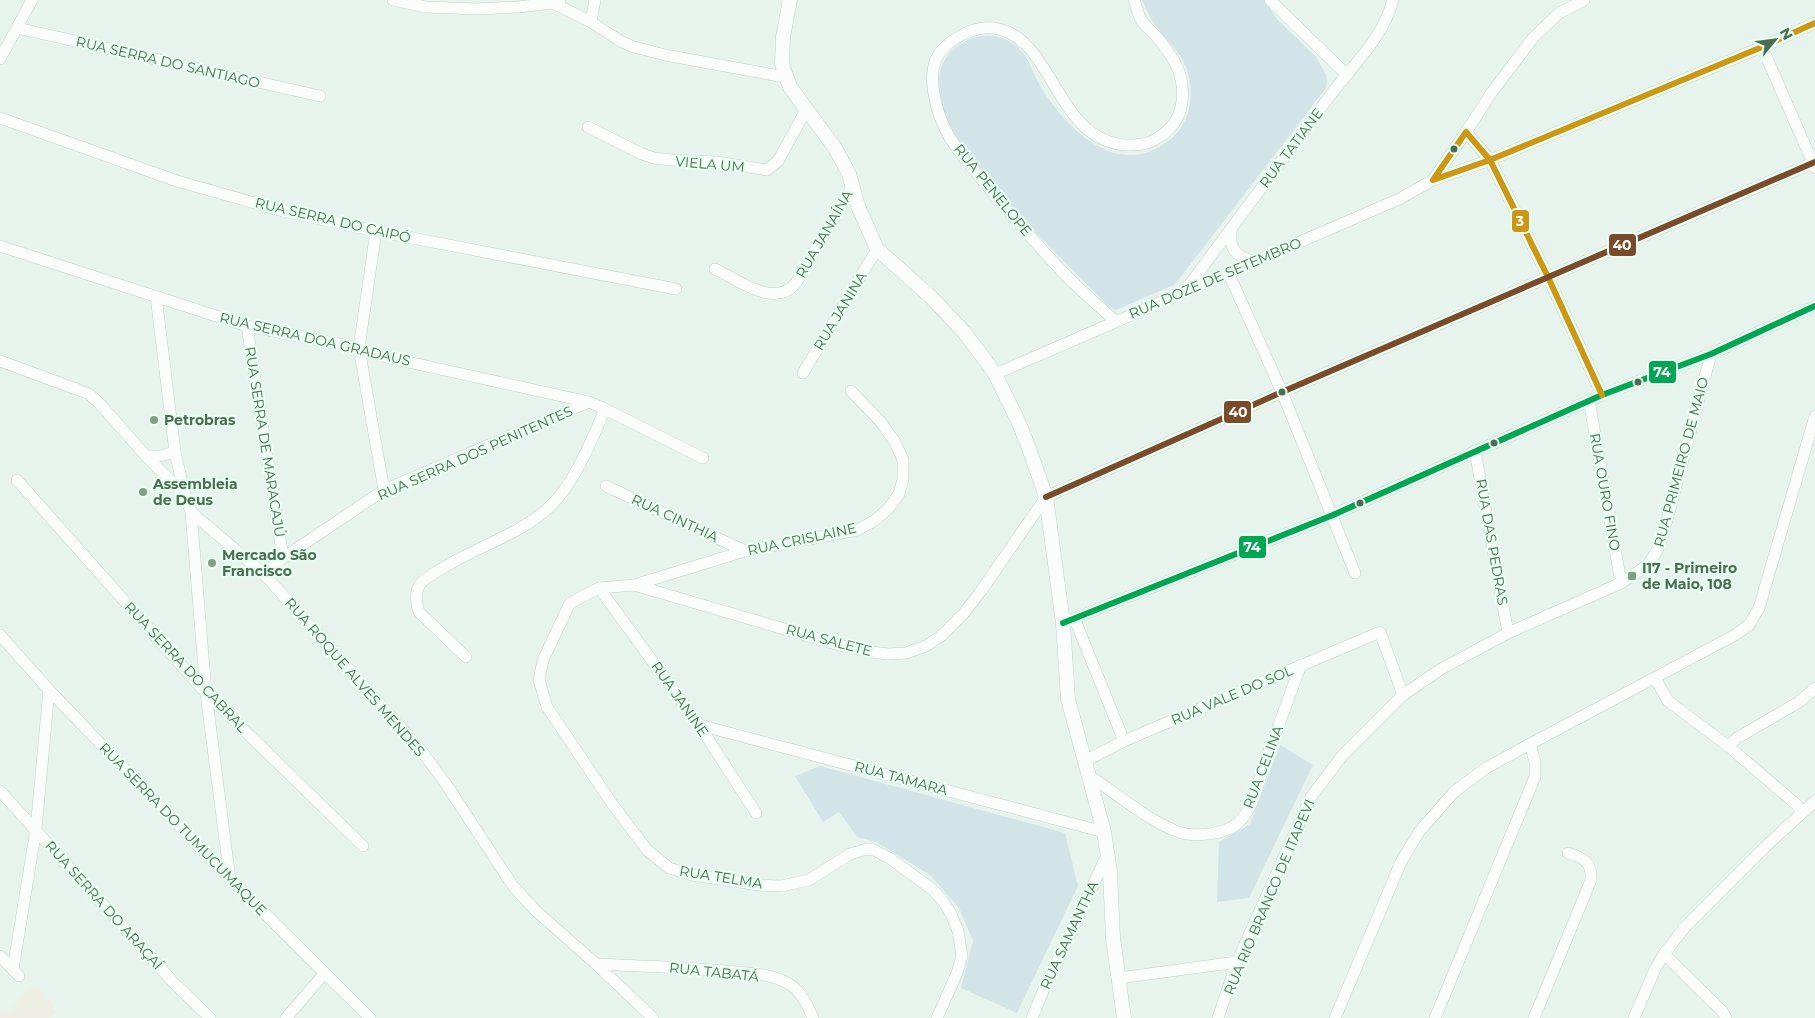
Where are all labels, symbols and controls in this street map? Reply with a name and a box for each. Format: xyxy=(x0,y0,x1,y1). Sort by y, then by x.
north arrow xyxy=(1750,15,1800,65)
text: N xyxy=(1776,24,1797,43)
street label: RUA SERRA DO SANTIAGO xyxy=(74,32,262,92)
street label: RUA TATIANE xyxy=(1255,105,1327,191)
street label: RUA PENELOPE xyxy=(950,140,1036,240)
unlabelled marker xyxy=(1449,144,1459,154)
street label: VIELA UM xyxy=(675,152,745,176)
street label: RUA JANAÍNA xyxy=(792,186,857,281)
street label: RUA SERRA DO CAIPÓ xyxy=(253,193,413,247)
line badge: 3 xyxy=(1511,209,1530,233)
text: 3 xyxy=(1515,212,1524,230)
street label: RUA DOZE DE SETEMBRO xyxy=(1126,233,1304,323)
line badge: 40 xyxy=(1608,233,1637,257)
text: 40 xyxy=(1612,236,1632,254)
street label: RUA JANINA xyxy=(809,268,871,354)
street label: RUA SERRA DOA GRADAUS xyxy=(218,308,412,370)
street label: RUA SERRA DE MARACAJÚ xyxy=(241,345,289,539)
line badge: 74 xyxy=(1648,360,1677,384)
text: 74 xyxy=(1653,363,1671,381)
street label: RUA PRIMEIRO DE MAIO xyxy=(1650,375,1712,549)
unlabelled marker xyxy=(1633,377,1643,387)
unlabelled marker xyxy=(1277,387,1287,397)
line badge: 40 xyxy=(1223,400,1252,424)
street label: RUA SERRA DOS PENITENTES xyxy=(375,402,575,504)
text: 40 xyxy=(1228,403,1248,421)
place label: Petrobras xyxy=(164,411,236,429)
marker: Petrobras xyxy=(148,414,160,426)
street label: RUA OURO FINO xyxy=(1586,432,1624,553)
unlabelled marker xyxy=(1489,438,1499,448)
place label: Assembleia de Deus xyxy=(152,475,238,509)
street label: RUA DAS PEDRAS xyxy=(1472,477,1512,607)
marker: Assembleia de Deus xyxy=(137,486,149,498)
street label: RUA CINTHIA xyxy=(629,490,722,546)
unlabelled marker xyxy=(1355,498,1365,508)
street label: RUA CRISLAINE xyxy=(746,519,858,559)
line badge: 74 xyxy=(1238,535,1267,559)
text: 74 xyxy=(1243,538,1261,556)
place label: Mercado São Francisco xyxy=(222,546,317,580)
marker: Mercado São Francisco xyxy=(206,557,218,569)
place label: I17 - Primeiro de Maio, 108 xyxy=(1642,559,1737,593)
marker: I17 - Primeiro de Maio, 108 xyxy=(1626,570,1638,582)
street label: RUA ROQUE ALVES MENDES xyxy=(281,594,429,760)
street label: RUA SERRA DO CABRAL xyxy=(121,598,252,737)
street label: RUA SALETE xyxy=(784,620,874,660)
street label: RUA JANINE xyxy=(647,658,713,740)
street label: RUA VALE DO SOL xyxy=(1168,661,1296,729)
street label: RUA CELINA xyxy=(1239,722,1287,811)
street label: RUA SERRA DO TUMUCUMAQUE xyxy=(95,739,271,919)
street label: RUA TAMARA xyxy=(852,757,951,799)
street label: RUA RIO BRANCO DE ITAPEVI xyxy=(1220,796,1318,998)
street label: RUA SERRA DO ARAÇAÍ xyxy=(41,837,167,974)
street label: RUA TELMA xyxy=(678,862,765,893)
street label: RUA SAMANTHA xyxy=(1036,877,1102,992)
street label: RUA TABATÁ xyxy=(668,958,761,986)

